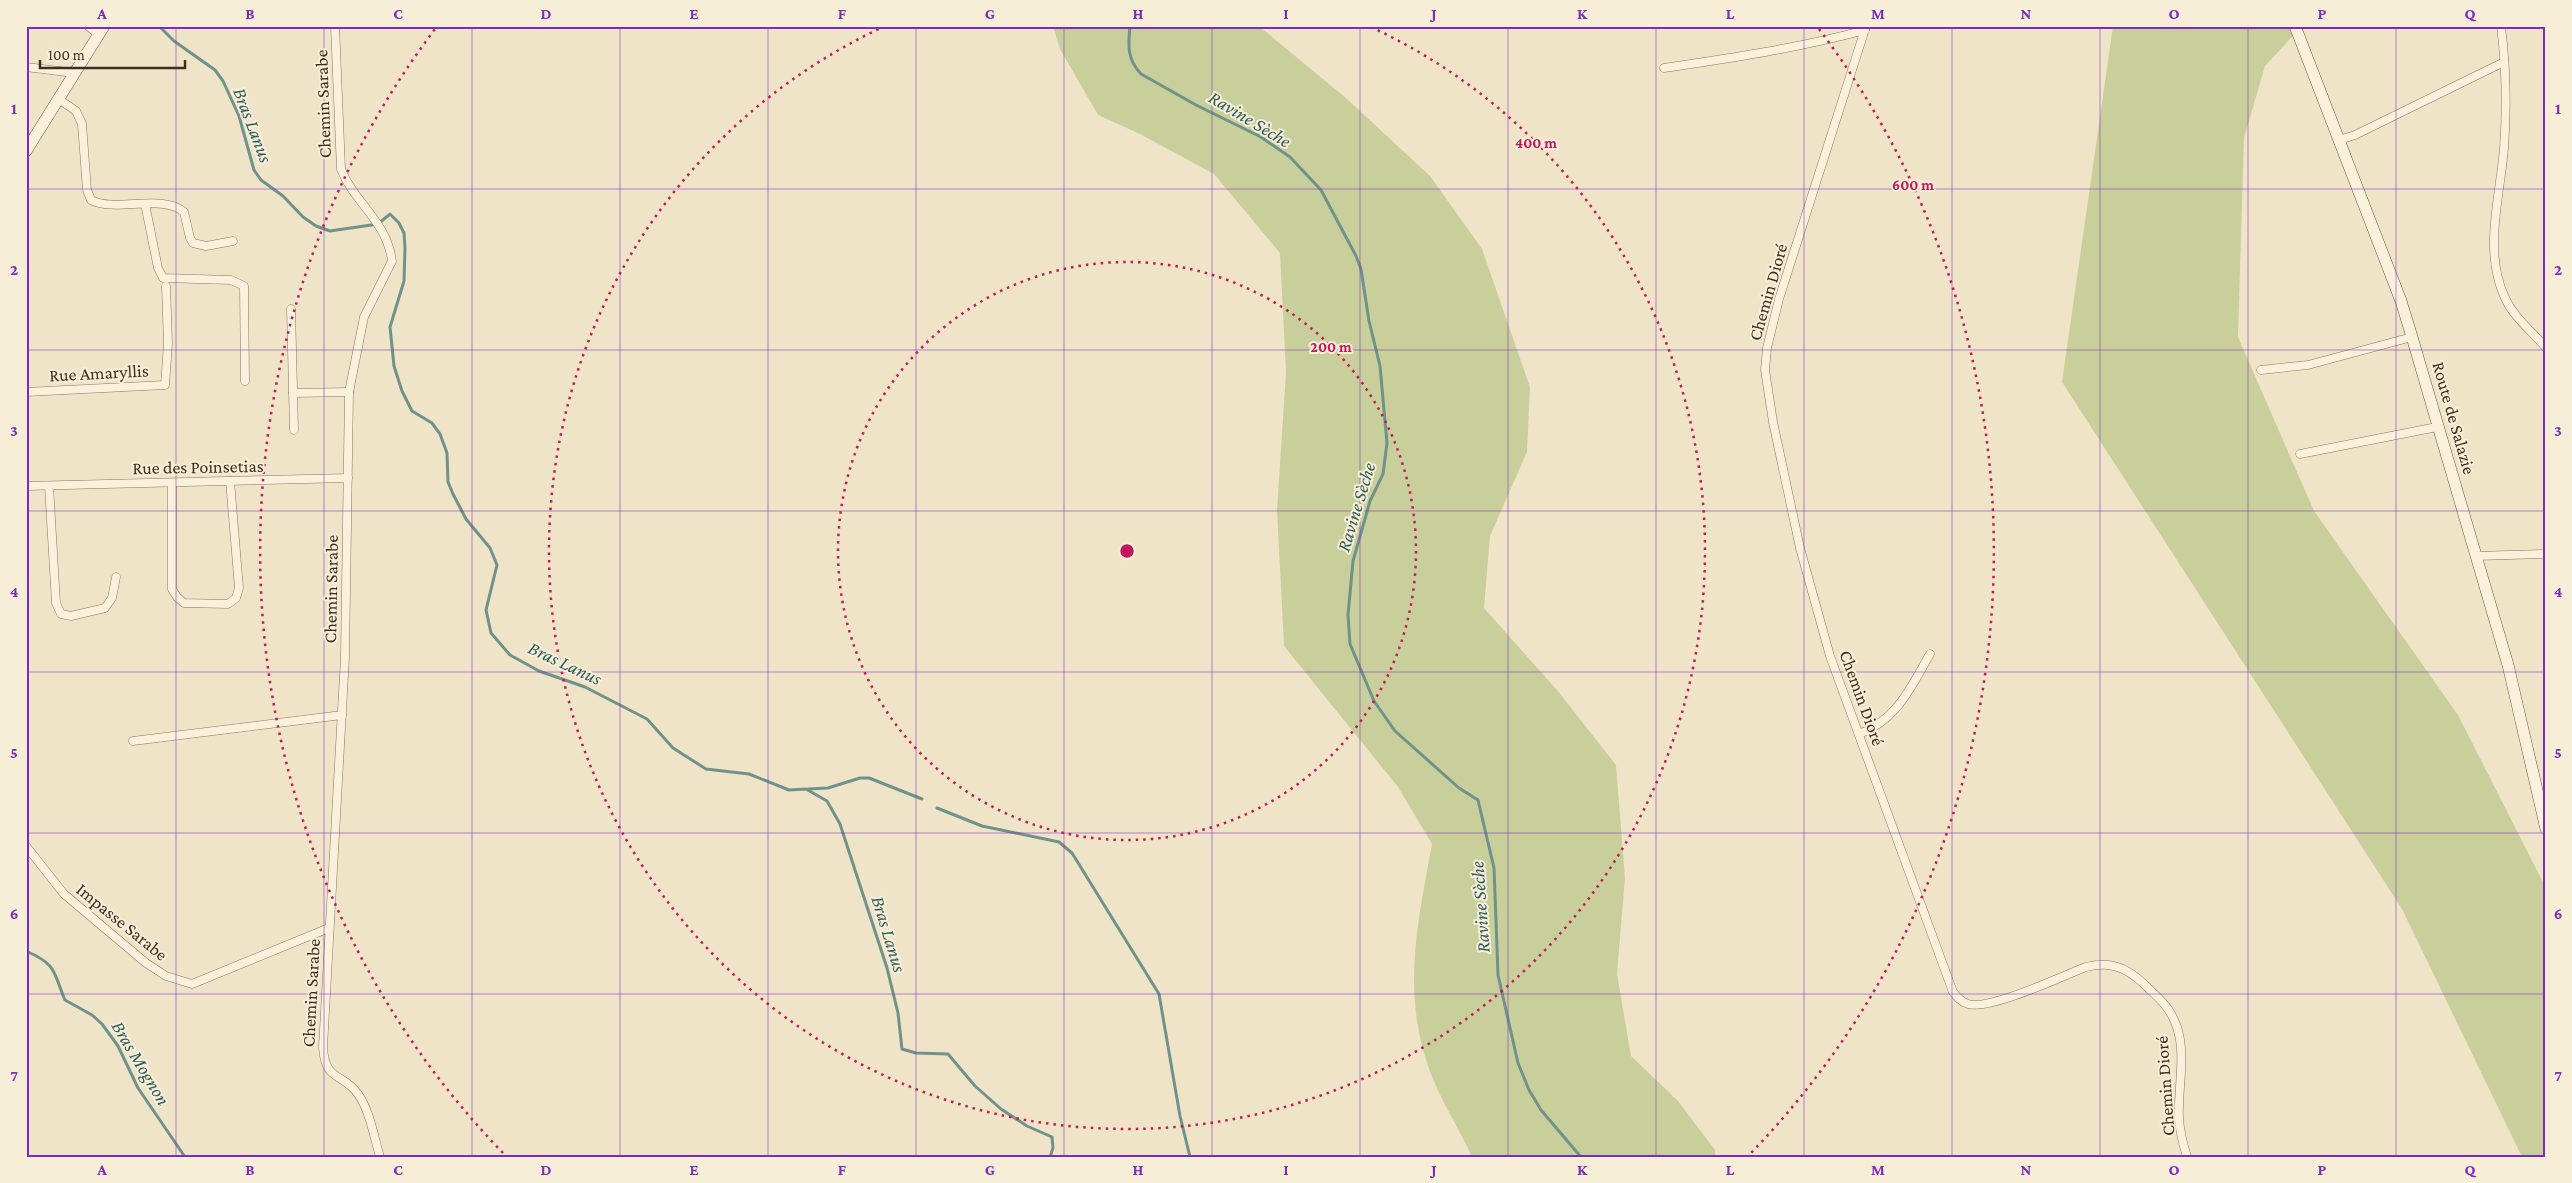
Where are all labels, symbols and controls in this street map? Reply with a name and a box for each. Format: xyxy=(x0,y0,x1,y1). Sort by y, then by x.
text: A xyxy=(96,5,107,22)
text: B xyxy=(245,5,255,22)
text: C xyxy=(393,5,403,22)
text: D xyxy=(540,5,552,22)
text: E xyxy=(689,5,699,22)
text: F xyxy=(838,5,847,22)
text: G xyxy=(985,5,995,22)
text: H xyxy=(1133,5,1144,22)
text: I xyxy=(1283,5,1289,22)
text: J xyxy=(1429,5,1437,22)
text: K xyxy=(1577,5,1588,22)
text: L xyxy=(1726,5,1735,22)
text: M xyxy=(1871,5,1885,22)
text: N xyxy=(2021,5,2032,22)
text: O xyxy=(2168,5,2180,22)
text: P xyxy=(2318,5,2327,22)
text: Q xyxy=(2464,5,2476,22)
scale bar xyxy=(40,38,185,70)
text: 100 m xyxy=(48,47,85,63)
street label: Chemin Sarabe xyxy=(311,49,335,159)
water label: Bras Lanus xyxy=(229,85,277,165)
water label: Ravine Sèche xyxy=(1205,86,1295,152)
text: 1 xyxy=(11,100,17,117)
text: 1 xyxy=(2555,100,2561,117)
text: 400 m xyxy=(1515,135,1557,151)
text: 600 m xyxy=(1892,177,1934,193)
street label: Chemin Dioré xyxy=(1745,241,1791,343)
text: 2 xyxy=(10,261,18,278)
text: 2 xyxy=(2554,261,2562,278)
text: 200 m xyxy=(1310,339,1352,355)
street label: Route de Salazie xyxy=(2428,359,2480,477)
street label: Rue Amaryllis xyxy=(49,360,149,386)
text: 3 xyxy=(10,422,18,439)
text: 3 xyxy=(2554,422,2562,439)
street label: Rue des Poinsetias xyxy=(132,456,264,478)
water label: Ravine Sèche xyxy=(1333,460,1379,554)
street label: Chemin Sarabe xyxy=(320,534,342,644)
centre of rings xyxy=(1118,542,1136,560)
text: 4 xyxy=(10,583,19,600)
text: 4 xyxy=(2554,583,2563,600)
water label: Bras Lanus xyxy=(525,637,605,689)
street label: Chemin Dioré xyxy=(1836,648,1889,748)
text: 5 xyxy=(10,744,18,761)
text: 5 xyxy=(2554,744,2562,761)
water label: Ravine Sèche xyxy=(1466,861,1494,953)
street label: Impasse Sarabe xyxy=(72,879,172,965)
water label: Bras Lanus xyxy=(868,893,911,975)
text: 6 xyxy=(10,905,18,922)
text: 6 xyxy=(2554,905,2562,922)
street label: Chemin Sarabe xyxy=(298,938,324,1048)
water label: Bras Mognon xyxy=(108,1017,174,1109)
street label: Chemin Dioré xyxy=(2152,1035,2178,1137)
text: 7 xyxy=(10,1067,18,1084)
text: 7 xyxy=(2554,1067,2562,1084)
text: A xyxy=(96,1161,107,1178)
text: B xyxy=(245,1161,255,1178)
text: C xyxy=(393,1161,403,1178)
text: D xyxy=(540,1161,552,1178)
text: E xyxy=(689,1161,699,1178)
text: F xyxy=(838,1161,847,1178)
text: G xyxy=(985,1161,995,1178)
text: H xyxy=(1133,1161,1144,1178)
text: I xyxy=(1283,1161,1289,1178)
text: J xyxy=(1429,1161,1437,1178)
text: K xyxy=(1577,1161,1588,1178)
text: L xyxy=(1726,1161,1735,1178)
text: M xyxy=(1871,1161,1885,1178)
text: N xyxy=(2021,1161,2032,1178)
text: O xyxy=(2168,1161,2180,1178)
text: P xyxy=(2318,1161,2327,1178)
text: Q xyxy=(2464,1161,2476,1178)

